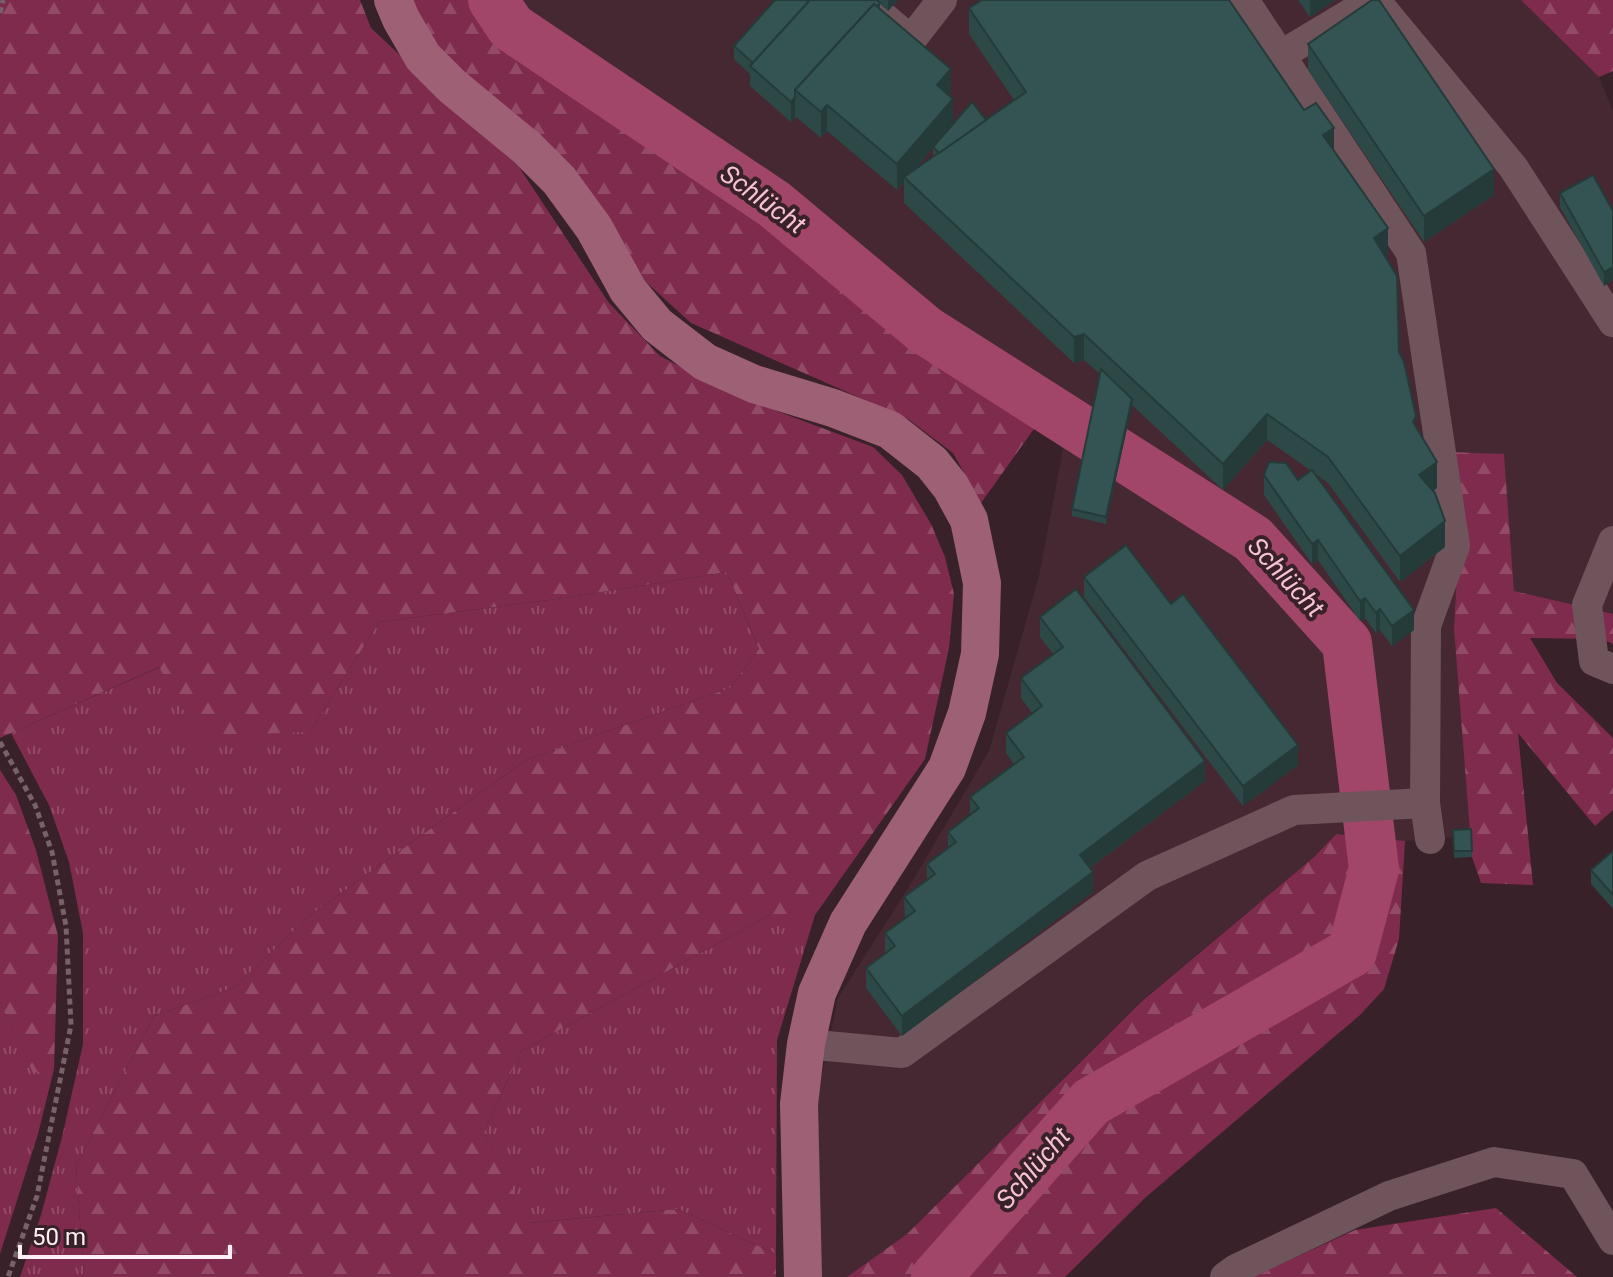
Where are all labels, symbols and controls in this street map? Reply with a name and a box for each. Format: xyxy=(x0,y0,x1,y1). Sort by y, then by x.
water label: Schlücht xyxy=(715,158,812,240)
water label: Schlücht xyxy=(1242,531,1331,623)
water label: Schlücht xyxy=(990,1121,1077,1215)
scale bar xyxy=(20,1209,230,1259)
text: 50 m xyxy=(32,1223,86,1251)

